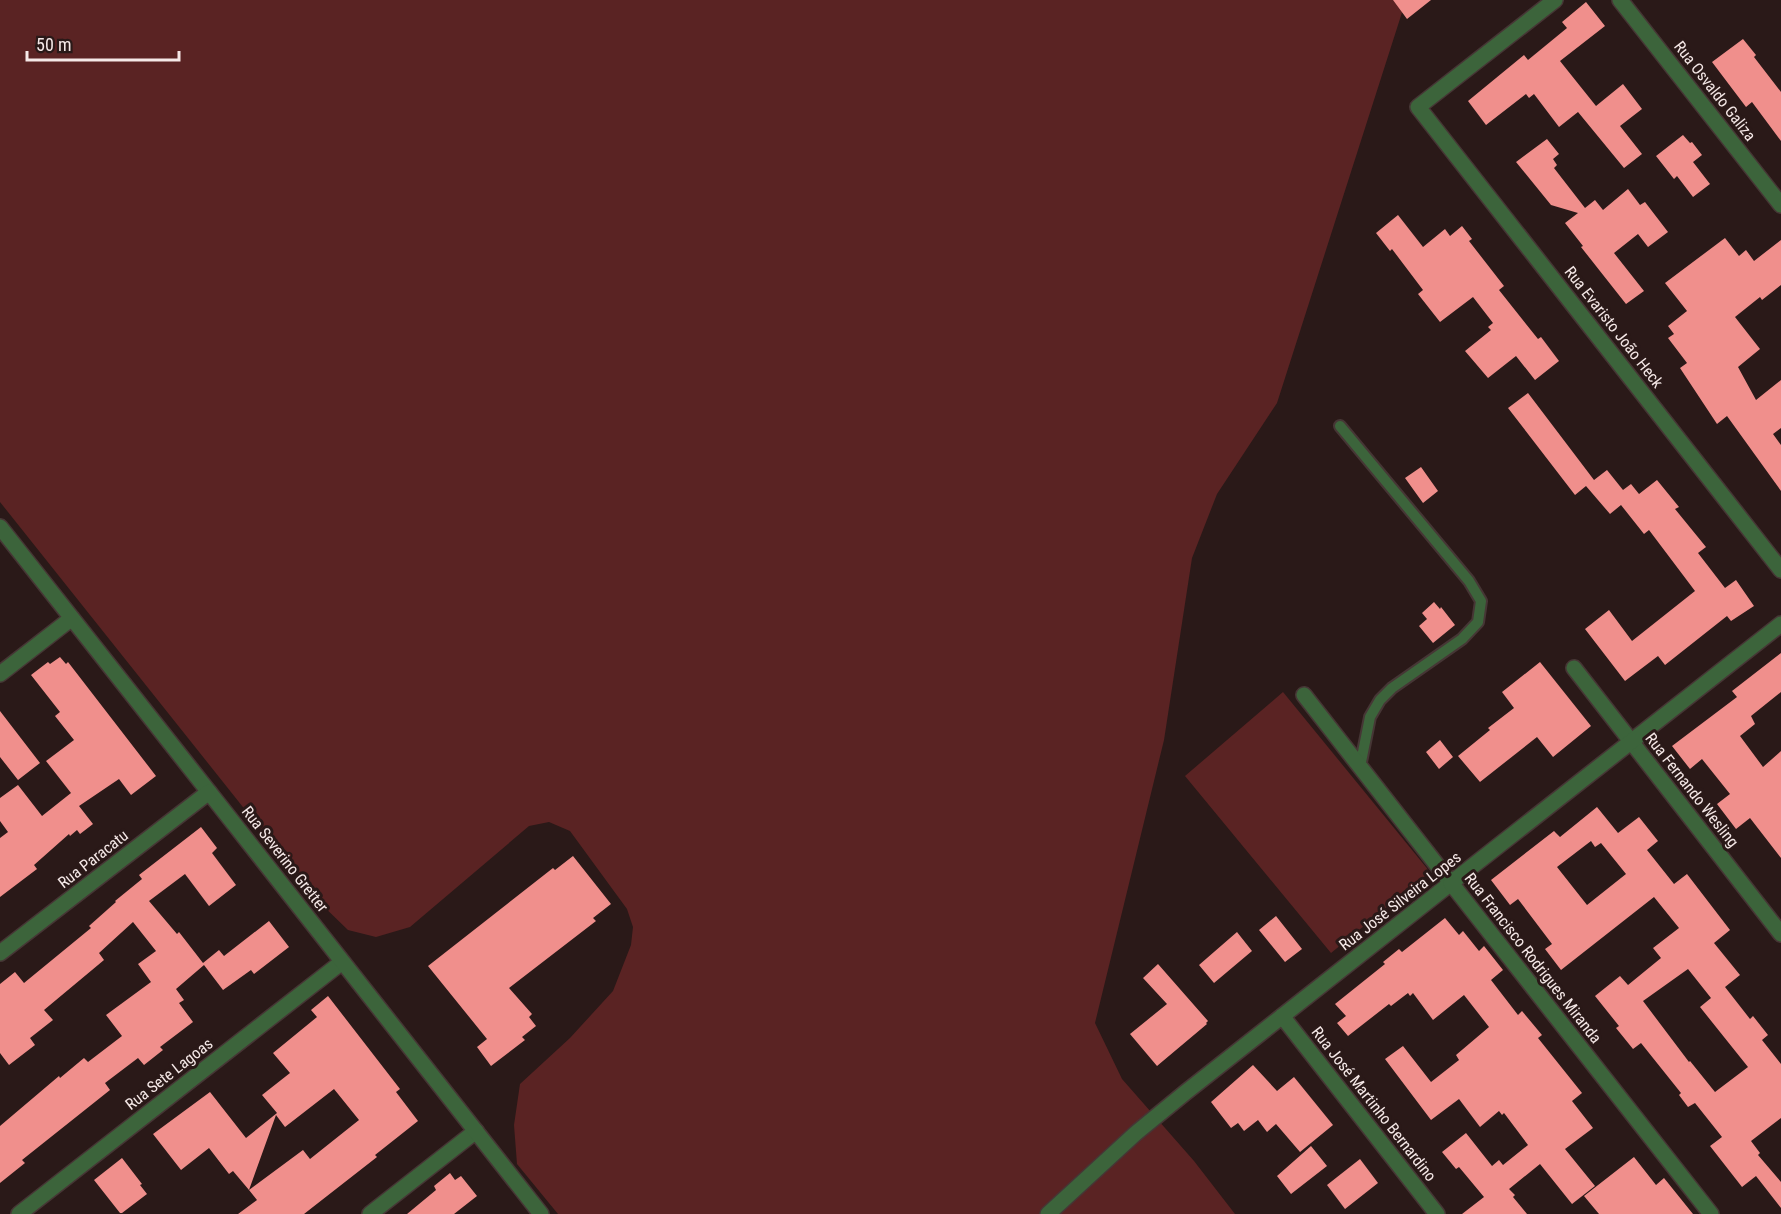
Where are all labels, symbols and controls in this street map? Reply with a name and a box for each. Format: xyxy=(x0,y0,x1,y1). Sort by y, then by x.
scale bar xyxy=(27,24,178,62)
text: 50 m xyxy=(36,34,71,55)
street label: Rua Osvaldo Galiza xyxy=(1670,37,1760,145)
street label: Rua Evaristo João Heck xyxy=(1561,262,1668,392)
street label: Rua Fernando Wesling xyxy=(1641,729,1743,851)
street label: Rua Severino Gretter xyxy=(238,802,332,916)
street label: Rua Paracatu xyxy=(54,826,132,892)
street label: Rua José Silveira Lopes xyxy=(1335,847,1465,955)
street label: Rua Francisco Rodrigues Miranda xyxy=(1461,869,1605,1047)
street label: Rua José Martinho Bernardino xyxy=(1308,1023,1440,1185)
street label: Rua Sete Lagoas xyxy=(122,1034,216,1114)

